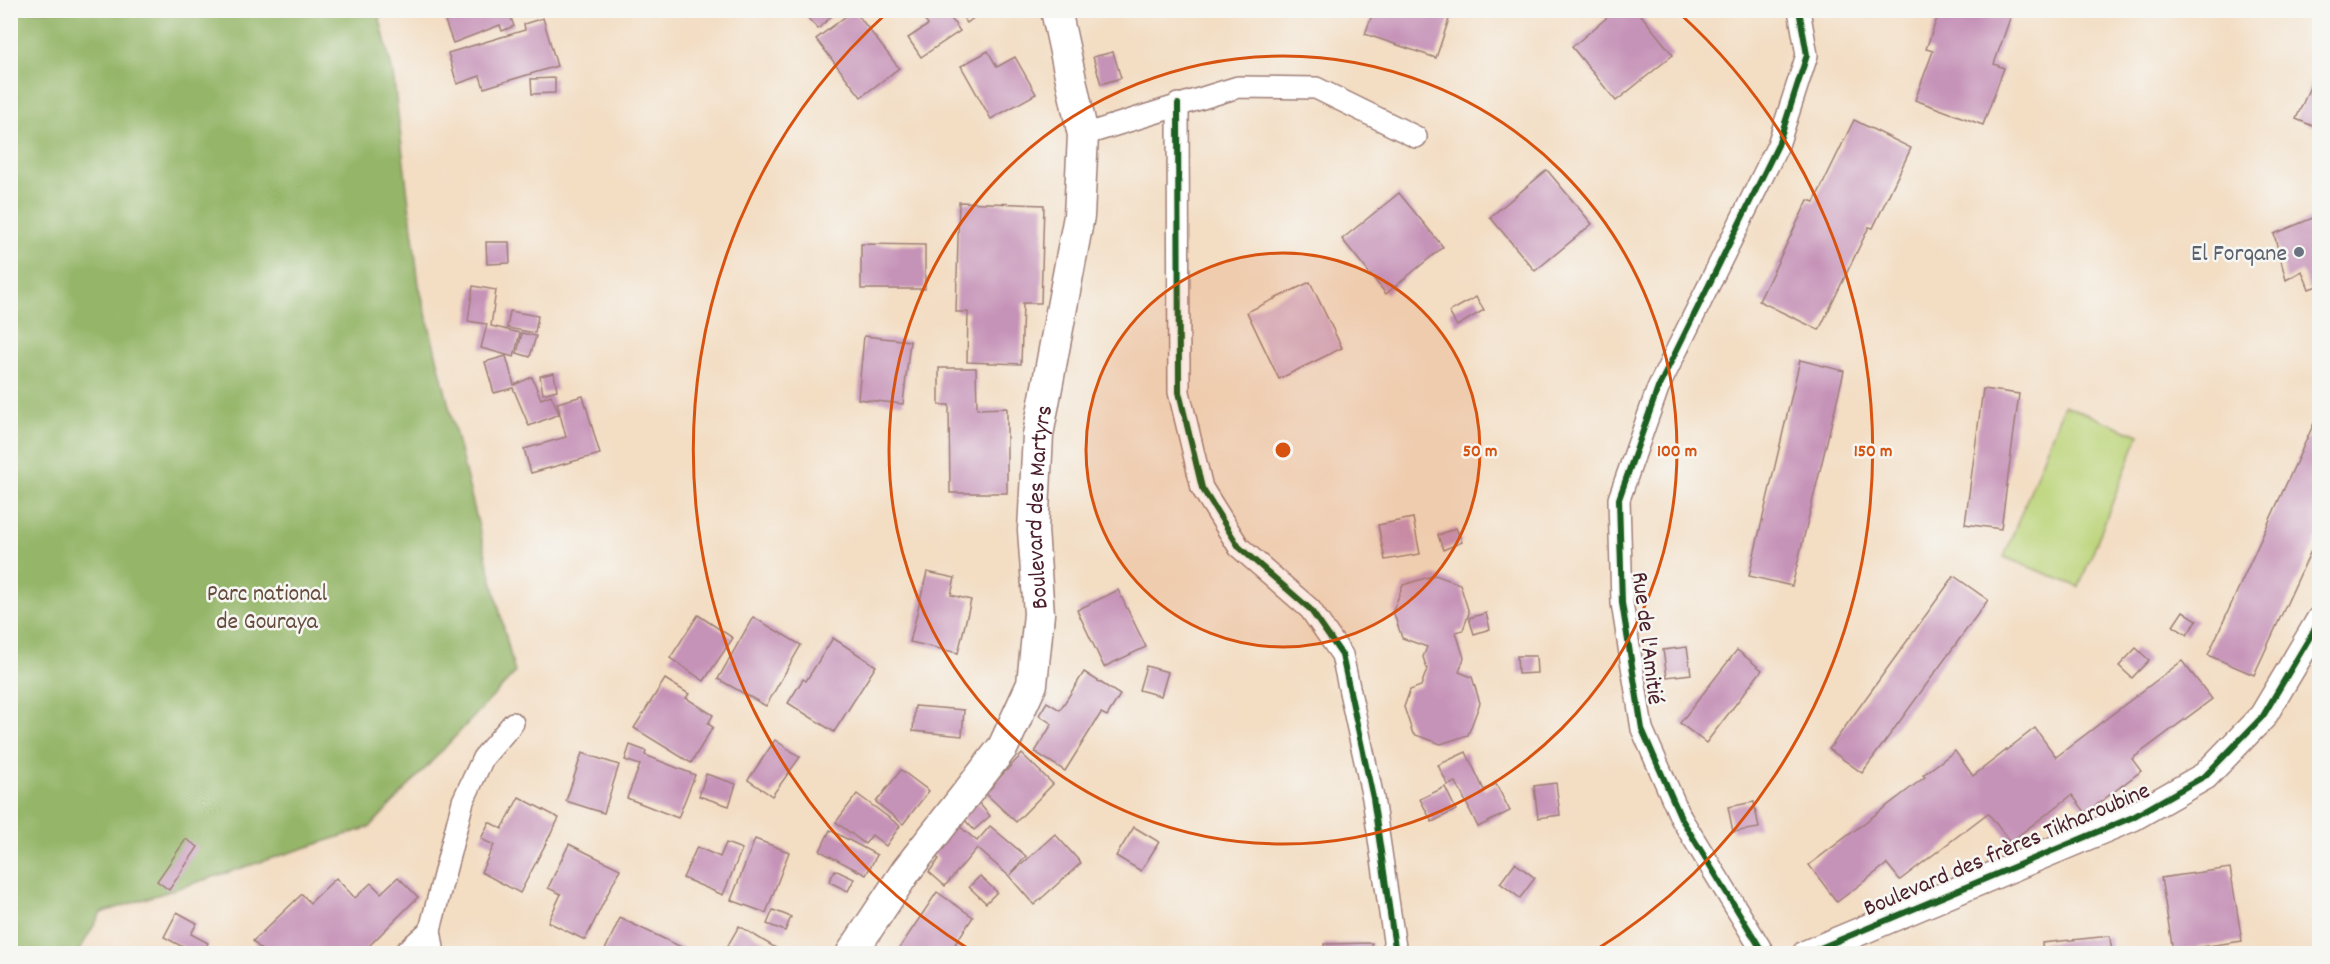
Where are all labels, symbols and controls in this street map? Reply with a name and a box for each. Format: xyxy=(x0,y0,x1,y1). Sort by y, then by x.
place label: El Forqane xyxy=(2191,238,2287,272)
marker: El Forqane xyxy=(2292,245,2306,259)
street label: Boulevard des Martyrs xyxy=(1019,403,1063,610)
centre of rings xyxy=(1273,440,1293,460)
text: 50 m xyxy=(1463,440,1497,465)
text: 100 m xyxy=(1657,440,1697,465)
text: 150 m xyxy=(1854,440,1892,465)
street label: Rue de l'Amitié xyxy=(1621,570,1671,707)
park label: Parc national de Gouraya xyxy=(207,578,328,640)
street label: Boulevard des frères Tikharoubine xyxy=(1859,775,2156,927)

